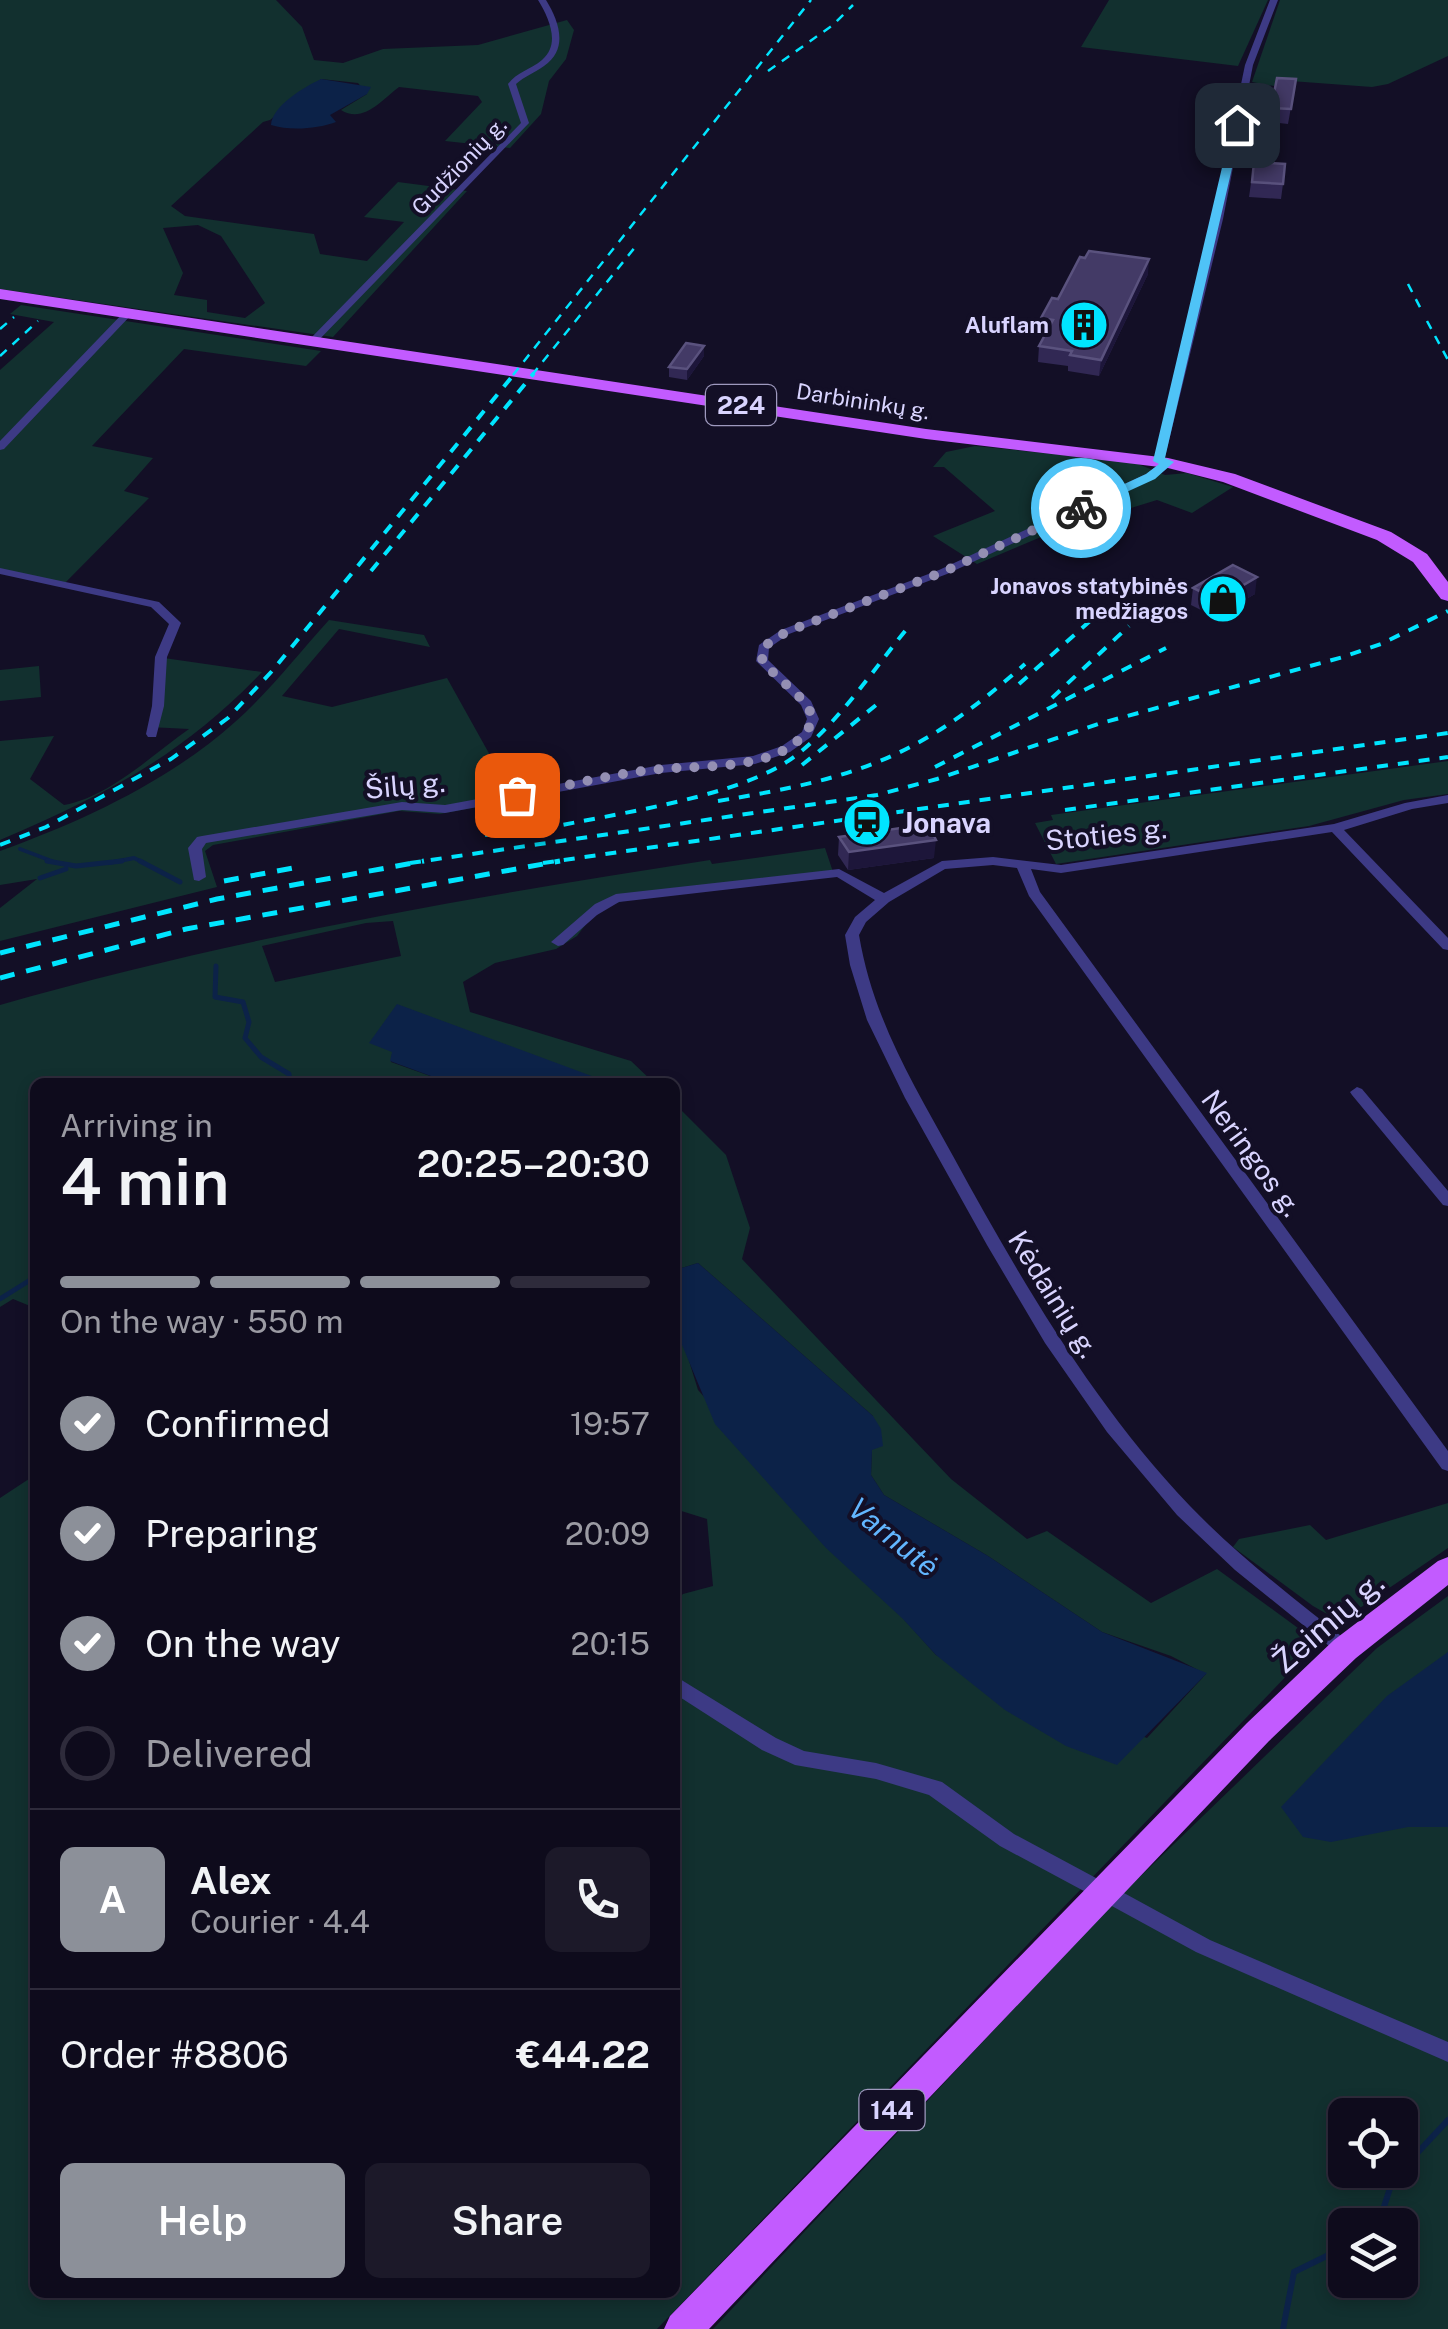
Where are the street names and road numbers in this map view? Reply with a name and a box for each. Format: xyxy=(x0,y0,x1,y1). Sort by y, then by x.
street label: Gudžionių g. xyxy=(406,112,512,220)
street label: Darbininkų g. xyxy=(795,378,931,424)
road number: 224 xyxy=(706,385,776,425)
street label: Šilų g. xyxy=(363,765,447,805)
street label: Stoties g. xyxy=(1044,811,1168,857)
street label: Neringos g. xyxy=(1195,1083,1309,1223)
street label: Kėdainių g. xyxy=(1002,1224,1106,1364)
street label: Žeimių g. xyxy=(1265,1564,1391,1680)
road number: 144 xyxy=(860,2090,924,2130)

